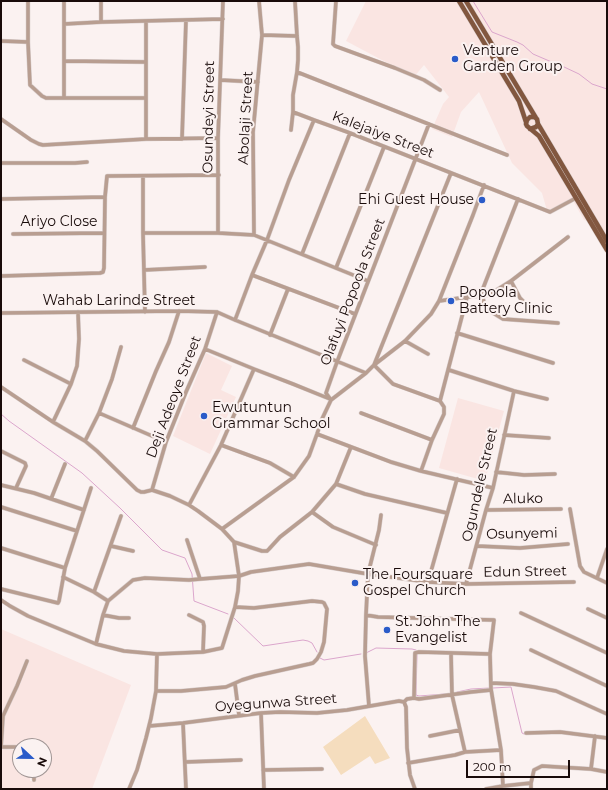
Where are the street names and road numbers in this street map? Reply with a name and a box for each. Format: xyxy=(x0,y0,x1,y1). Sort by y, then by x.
street label: Osundeyi Street xyxy=(200,61,218,173)
street label: Abolaji Street xyxy=(235,71,257,165)
street label: Kalejaiye Street xyxy=(330,108,436,162)
street label: Ariyo Close xyxy=(21,214,97,230)
street label: Olafuyi Popoola Street xyxy=(317,216,389,368)
street label: Wahab Larinde Street xyxy=(42,293,196,309)
street label: Deji Adeoye Street xyxy=(143,334,205,460)
street label: Ogundele Street xyxy=(459,426,501,544)
street label: Aluko xyxy=(503,490,543,508)
street label: Osunyemi xyxy=(486,525,558,543)
street label: Edun Street xyxy=(483,563,567,581)
street label: Oyegunwa Street xyxy=(214,690,338,716)

